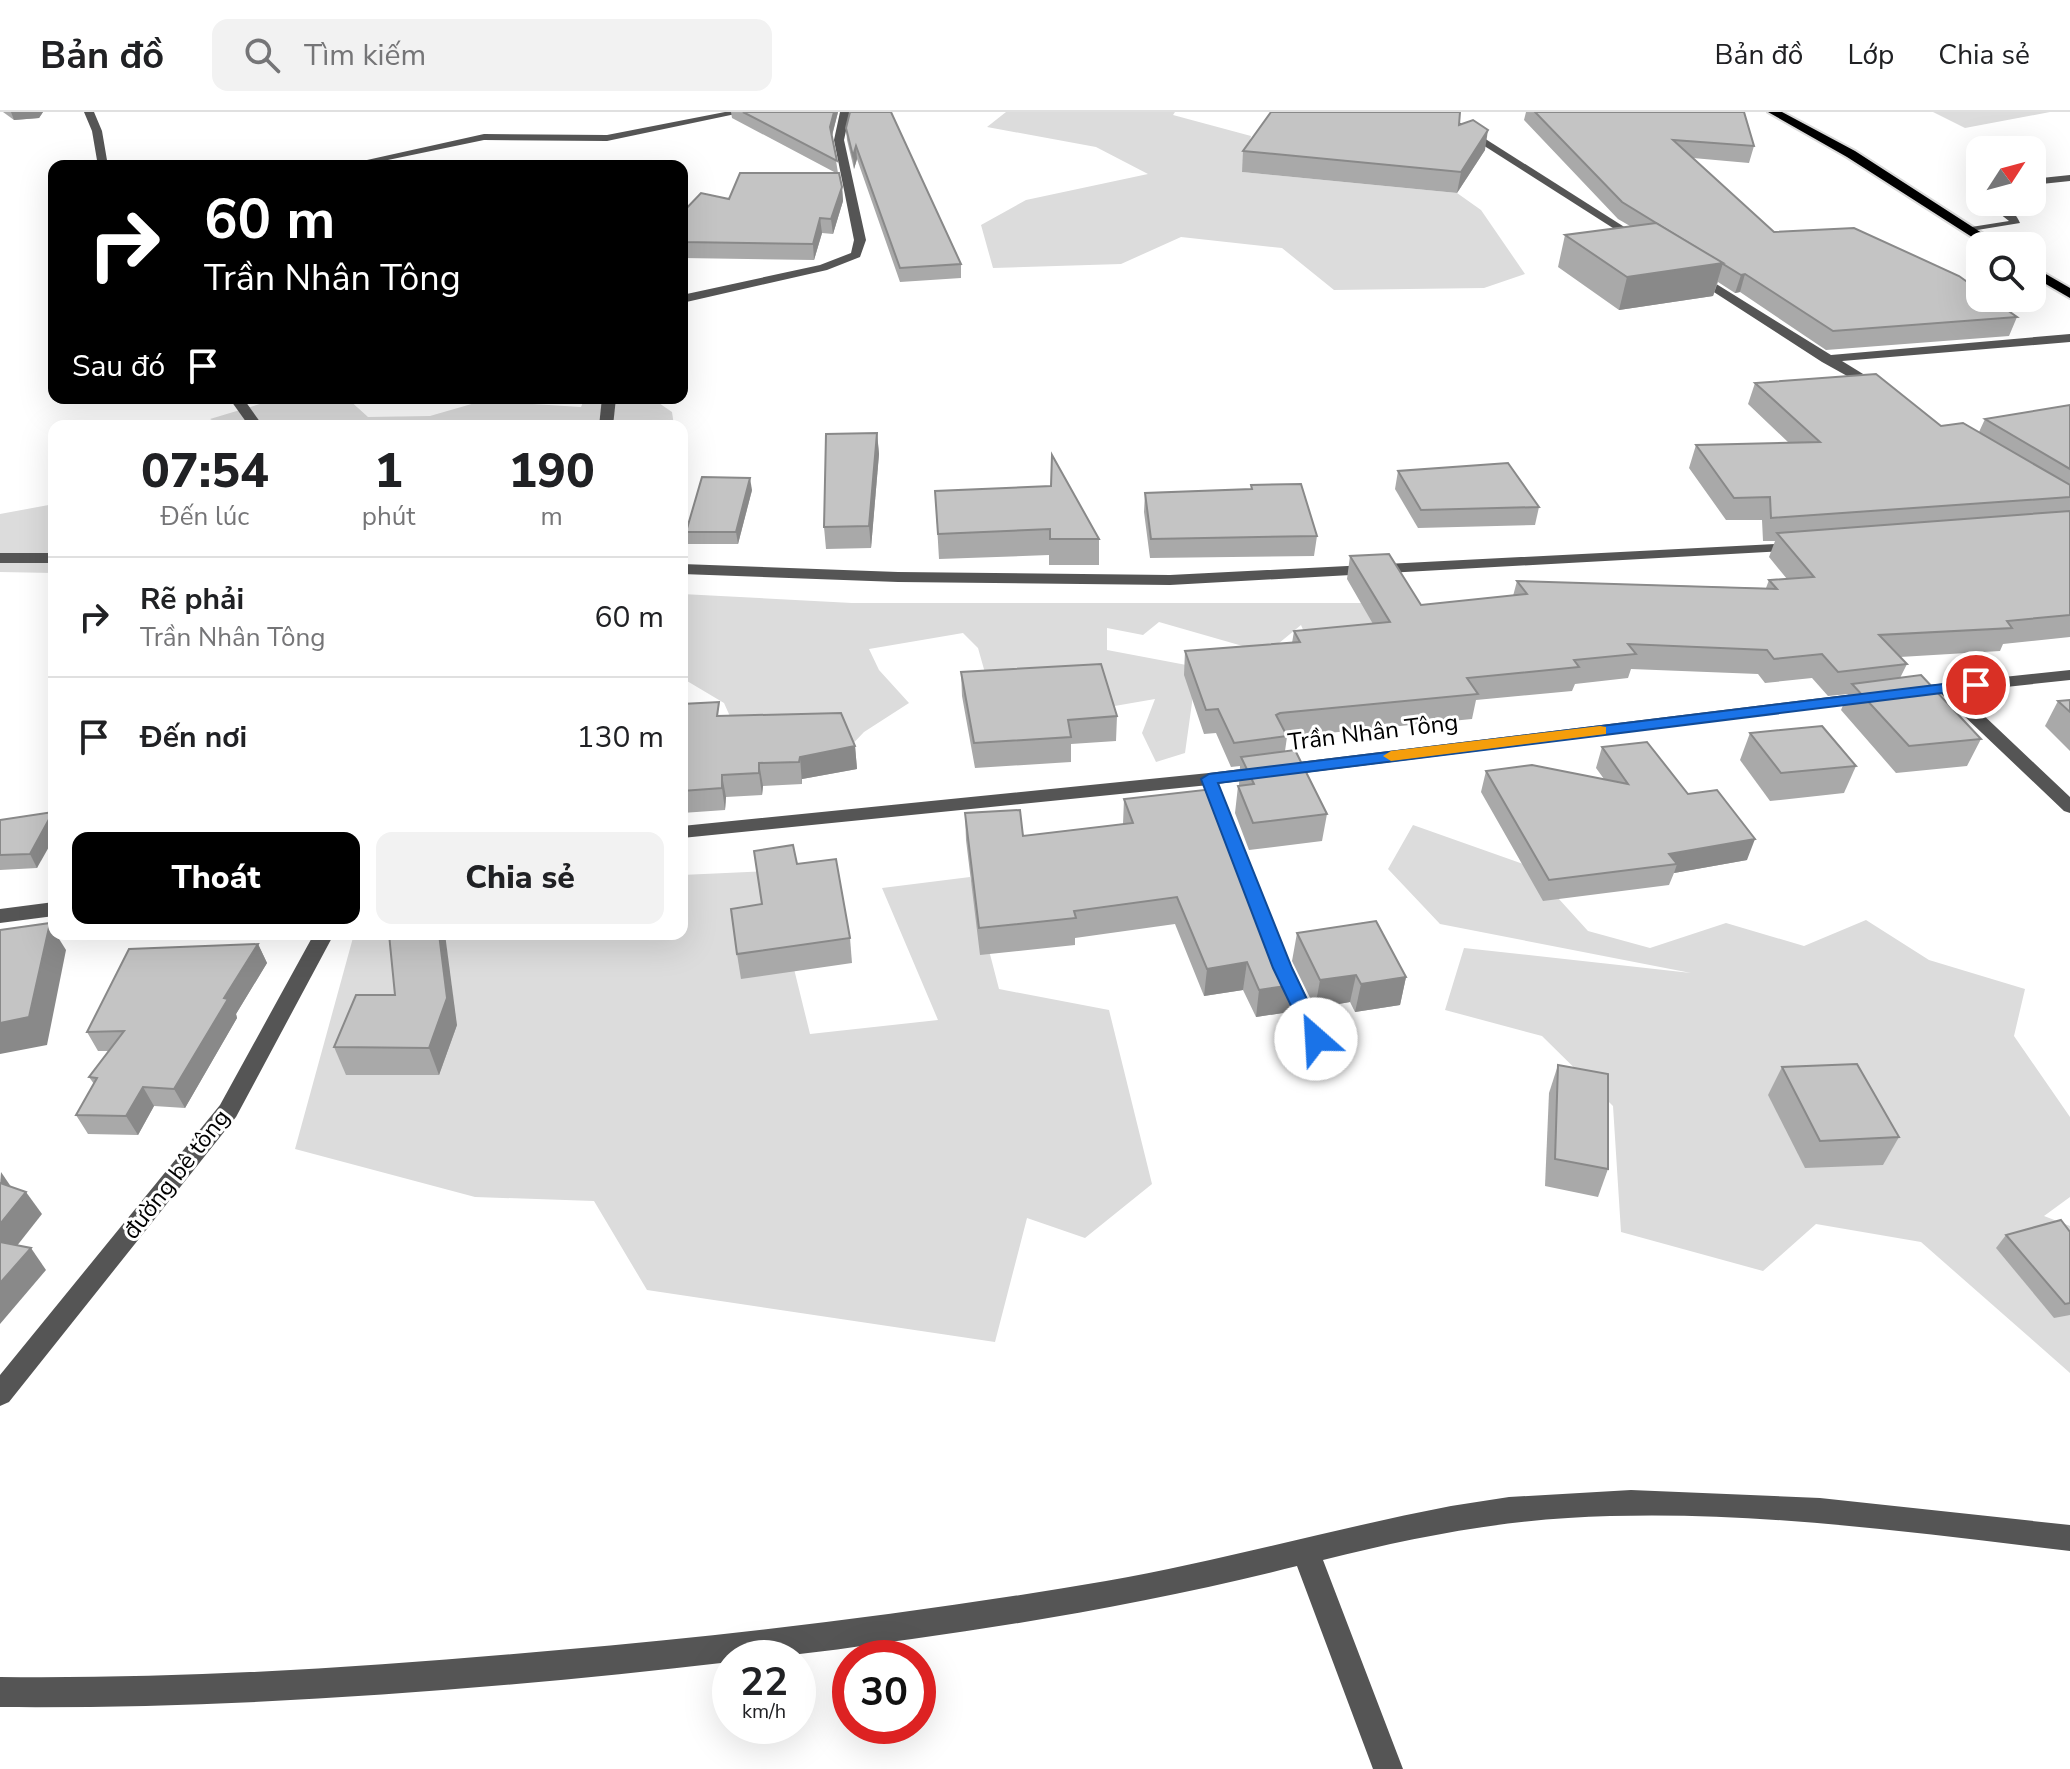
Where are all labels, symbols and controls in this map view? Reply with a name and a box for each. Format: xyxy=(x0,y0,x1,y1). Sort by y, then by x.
search box xyxy=(212,19,772,91)
text: Bản đồ xyxy=(40,30,164,81)
icon: search xyxy=(240,33,284,77)
text: Tìm kiếm xyxy=(304,35,426,76)
text: Bản đồ xyxy=(1715,36,1803,74)
text: Lớp xyxy=(1847,36,1894,74)
text: Chia sẻ xyxy=(1938,36,2030,74)
north arrow xyxy=(1966,136,2046,216)
map controls xyxy=(1966,136,2046,312)
text: 60 m xyxy=(204,181,335,258)
icon: right xyxy=(72,192,176,296)
button: search xyxy=(1966,232,2046,312)
text: Trần Nhân Tông xyxy=(204,254,461,303)
icon: arrive xyxy=(181,344,225,388)
text: Sau đó xyxy=(72,346,165,387)
text: 07:54 xyxy=(141,438,269,504)
text: 1 xyxy=(374,438,403,504)
text: 190 xyxy=(509,438,595,504)
text: Đến lúc xyxy=(160,499,249,534)
text: phút xyxy=(362,499,415,534)
text: m xyxy=(541,499,563,534)
text: Rẽ phải xyxy=(140,579,244,620)
icon: right xyxy=(72,595,116,639)
text: 60 m xyxy=(595,597,664,638)
text: Trần Nhân Tông xyxy=(140,620,325,655)
pin xyxy=(1942,651,2010,719)
icon: arrive xyxy=(1954,663,1998,707)
street label: Trần Nhân Tông xyxy=(1286,706,1460,758)
icon: arrive xyxy=(72,715,116,759)
text: Đến nơi xyxy=(140,717,247,758)
text: 130 m xyxy=(577,717,664,758)
button: Thoát xyxy=(72,832,360,924)
button: Chia sẻ xyxy=(376,832,664,924)
position arrow xyxy=(1274,997,1358,1081)
street label: đường bê tông xyxy=(115,1102,237,1246)
speed limit sign: 30 xyxy=(832,1640,936,1744)
text: 22 xyxy=(740,1655,788,1709)
text: km/h xyxy=(742,1698,786,1725)

